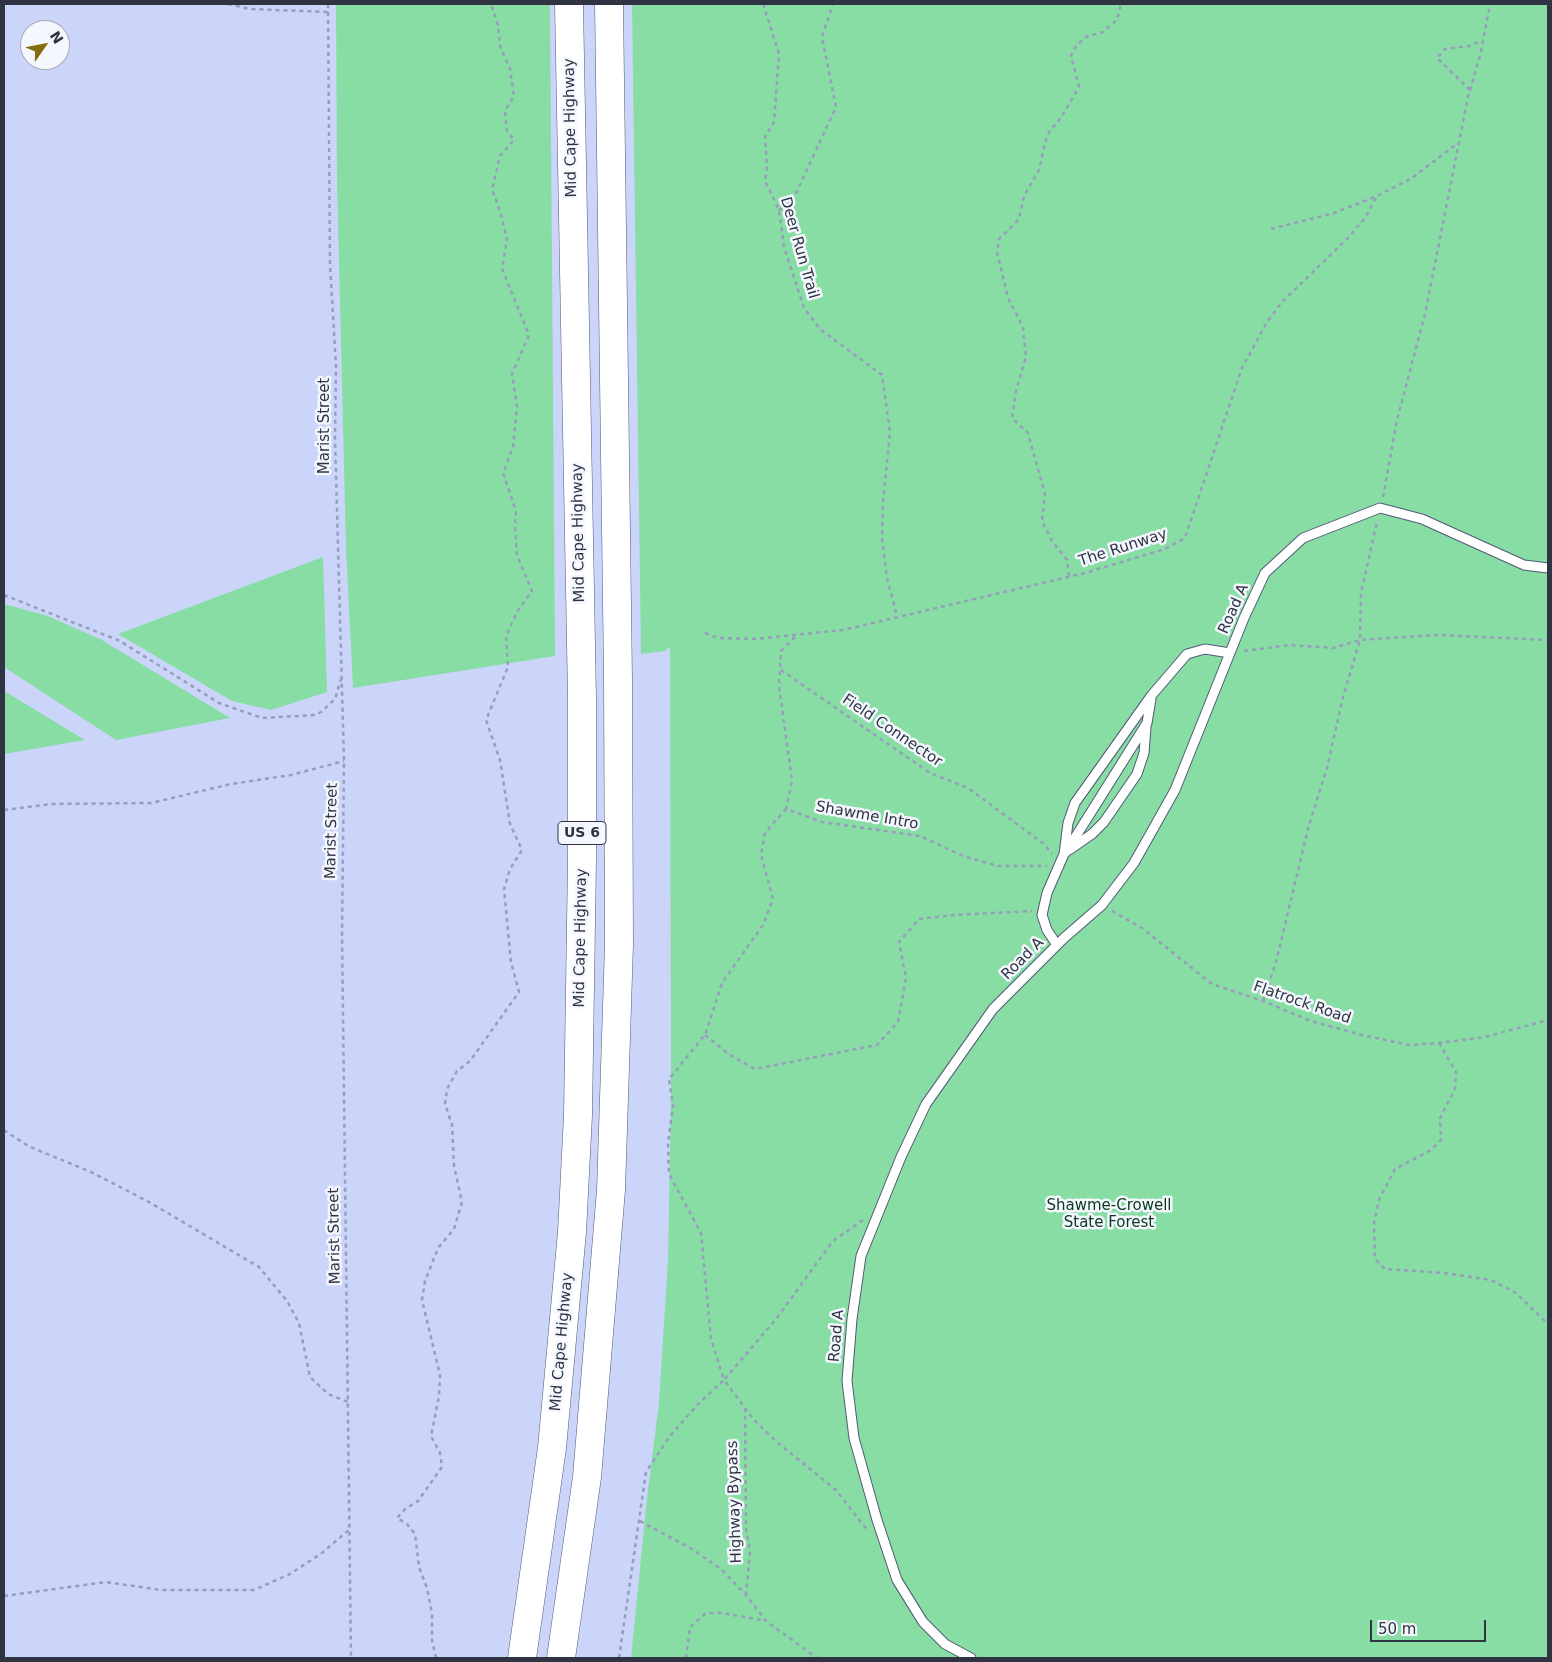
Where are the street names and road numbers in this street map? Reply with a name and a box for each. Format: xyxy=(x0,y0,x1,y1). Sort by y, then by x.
street label: Mid Cape Highway xyxy=(561,58,581,198)
street label: Deer Run Trail xyxy=(776,195,822,301)
street label: Marist Street xyxy=(316,378,334,474)
street label: Mid Cape Highway xyxy=(569,463,589,603)
street label: The Runway xyxy=(1077,525,1169,571)
street label: Road A xyxy=(1215,581,1253,637)
street label: Field Connector xyxy=(839,691,945,771)
street label: Marist Street xyxy=(322,783,342,879)
street label: Shawme Intro xyxy=(814,798,920,834)
road number: US 6 xyxy=(558,821,606,844)
street label: Mid Cape Highway xyxy=(571,868,591,1008)
street label: Road A xyxy=(998,934,1048,984)
street label: Flatrock Road xyxy=(1251,978,1353,1028)
street label: Marist Street xyxy=(325,1188,345,1284)
street label: Mid Cape Highway xyxy=(547,1272,577,1412)
street label: Road A xyxy=(826,1309,848,1363)
street label: Highway Bypass xyxy=(724,1440,746,1564)

